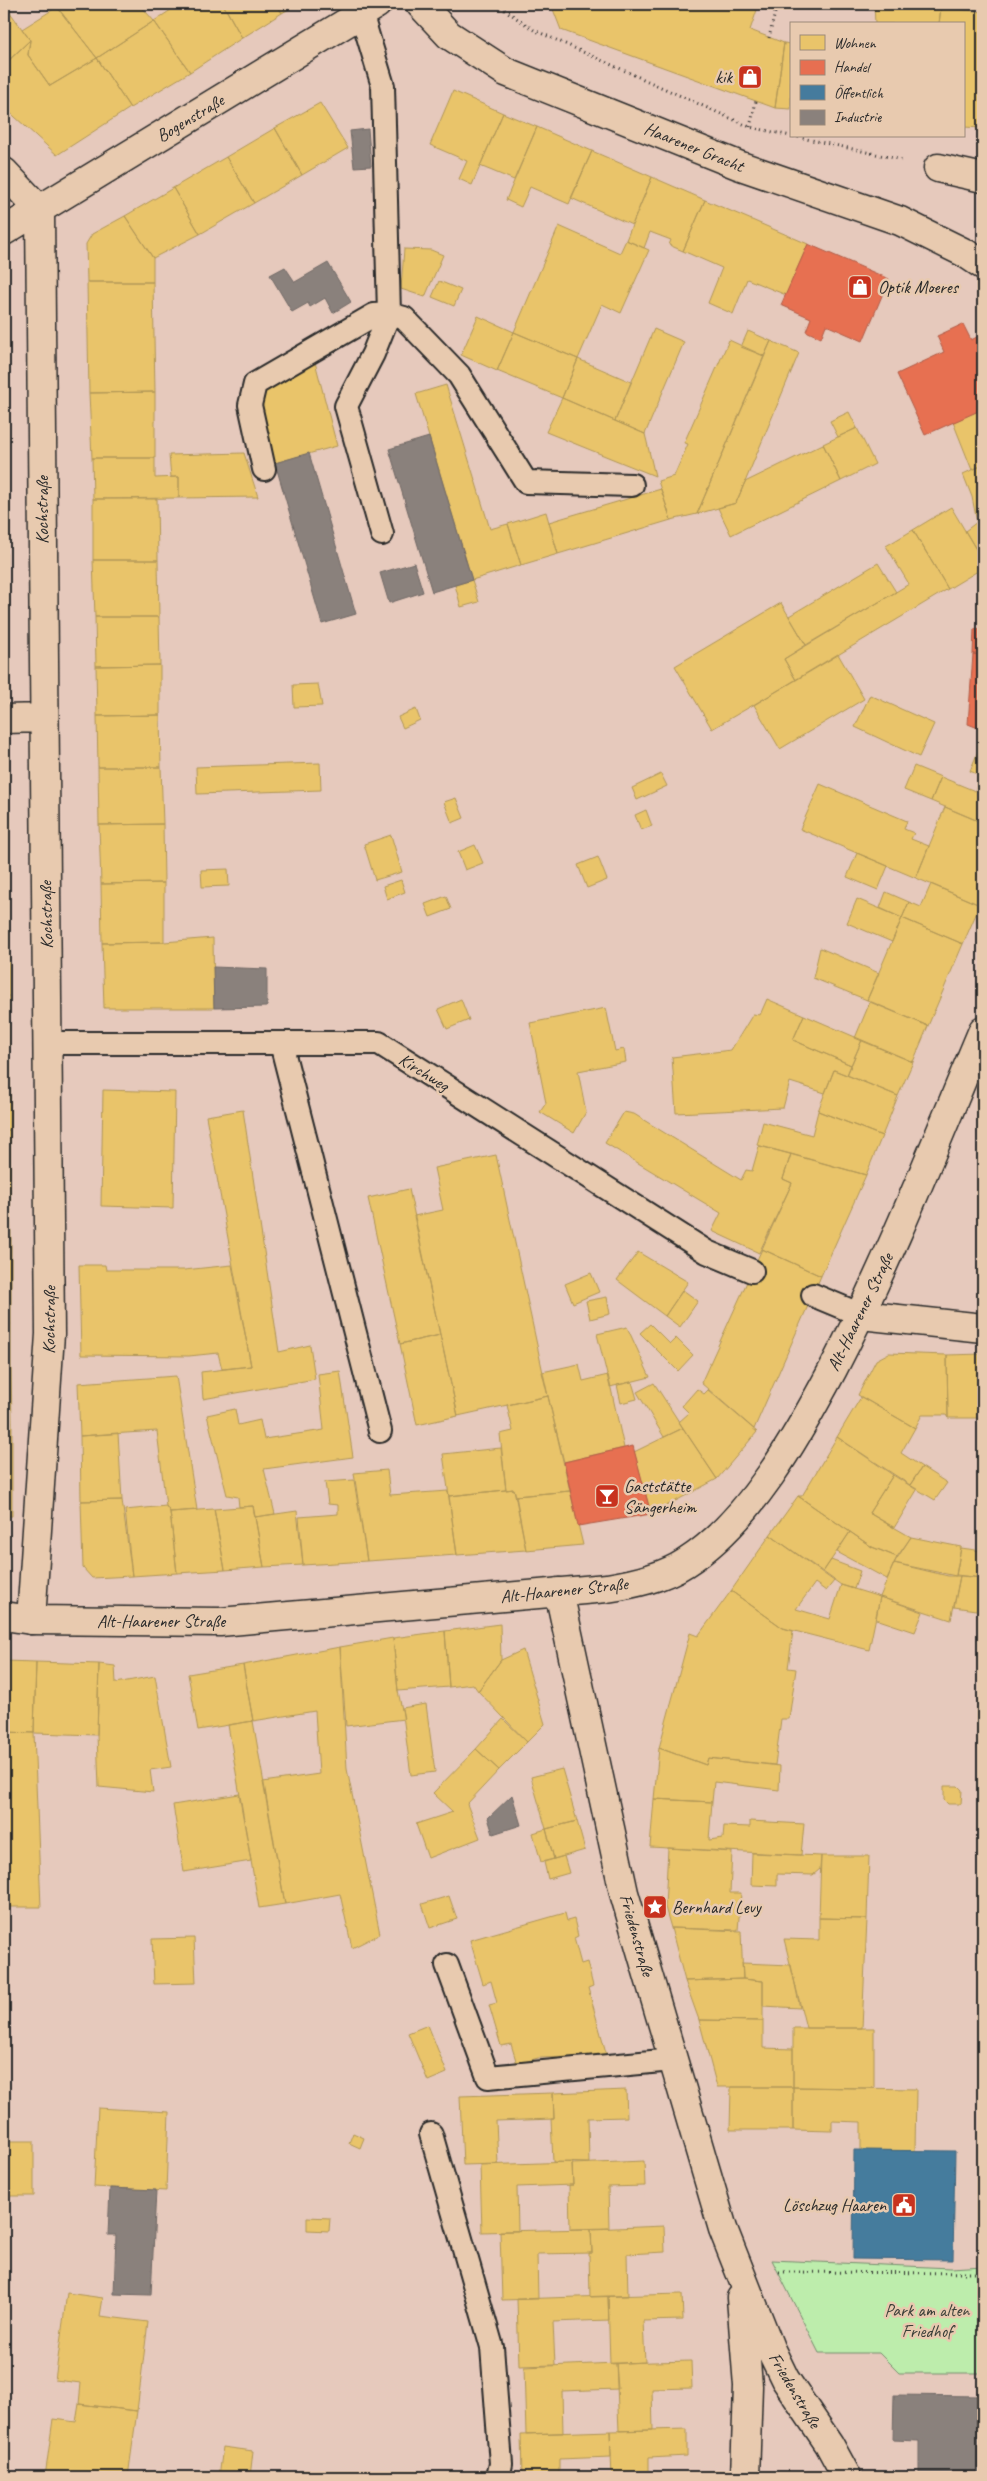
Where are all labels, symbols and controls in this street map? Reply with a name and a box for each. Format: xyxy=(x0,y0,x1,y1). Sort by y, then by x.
legend xyxy=(790,22,964,138)
text: Wohnen xyxy=(834,34,877,53)
text: Handel xyxy=(834,58,872,77)
shop icon: kik xyxy=(737,64,763,90)
place label: kik xyxy=(715,66,733,88)
text: Öffentlich xyxy=(834,84,884,103)
street label: Bogenstraße xyxy=(152,89,229,147)
text: Industrie xyxy=(834,108,882,127)
street label: Haarener Gracht xyxy=(641,117,749,178)
shop icon: Optik Moeres xyxy=(847,274,873,300)
place label: Optik Moeres xyxy=(878,276,960,298)
street label: Kochstraße xyxy=(31,475,53,544)
street label: Kochstraße xyxy=(34,880,58,949)
street label: Kirchweg xyxy=(395,1048,455,1097)
street label: Alt-Haarener Straße xyxy=(822,1249,898,1374)
street label: Kochstraße xyxy=(37,1285,61,1354)
place label: Gaststätte Sängerheim xyxy=(624,1475,697,1518)
bar icon: Gaststätte Sängerheim xyxy=(594,1483,620,1509)
street label: Alt-Haarener Straße xyxy=(499,1572,630,1608)
street label: Alt-Haarener Straße xyxy=(97,1610,226,1632)
street label: Friedenstraße xyxy=(615,1891,660,1980)
place icon: Bernhard Levy xyxy=(642,1894,668,1920)
place label: Bernhard Levy xyxy=(672,1896,763,1918)
public building icon: Löschzug Haaren xyxy=(891,2192,917,2218)
place label: Löschzug Haaren xyxy=(783,2194,887,2216)
park label: Park am alten Friedhof xyxy=(885,2299,970,2342)
street label: Friedenstraße xyxy=(764,2348,827,2433)

